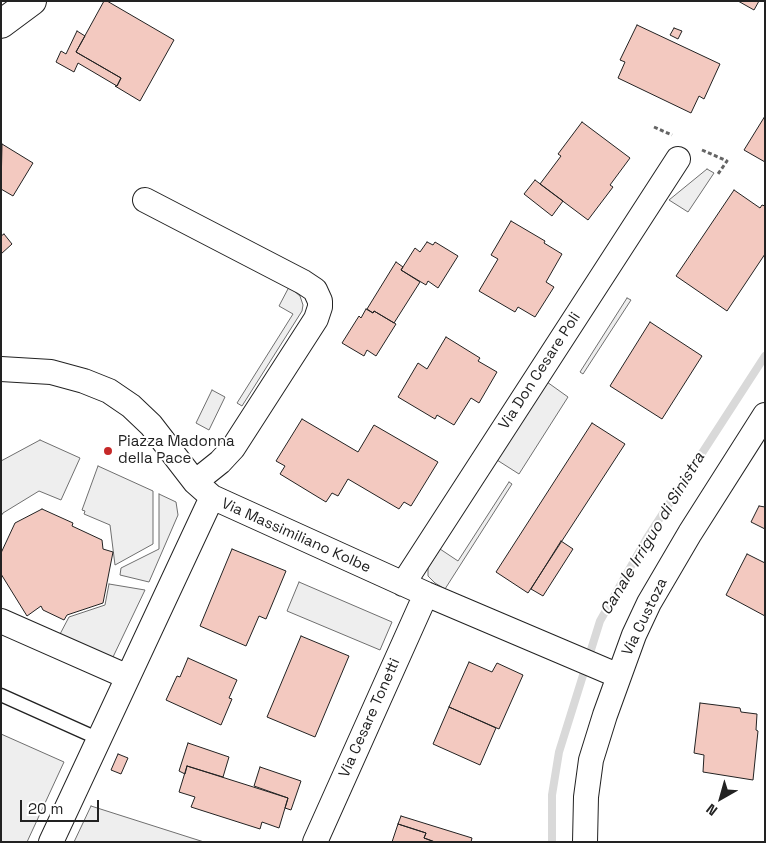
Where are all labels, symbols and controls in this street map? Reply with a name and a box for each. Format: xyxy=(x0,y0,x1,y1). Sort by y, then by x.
street label: Via Don Cesare Poli xyxy=(495,309,585,433)
place label: Piazza Madonna della Pace xyxy=(118,433,235,468)
marker: Piazza Madonna della Pace xyxy=(102,445,114,457)
water label: Canale Irriguo di Sinistra xyxy=(597,449,709,619)
street label: Via Massimiliano Kolbe xyxy=(218,495,374,577)
street label: Via Custoza xyxy=(618,575,672,659)
street label: Via Cesare Tonetti xyxy=(336,656,404,780)
north arrow xyxy=(696,773,746,823)
scale bar xyxy=(22,790,101,822)
text: 20 m xyxy=(28,799,63,818)
text: N xyxy=(703,800,721,820)

